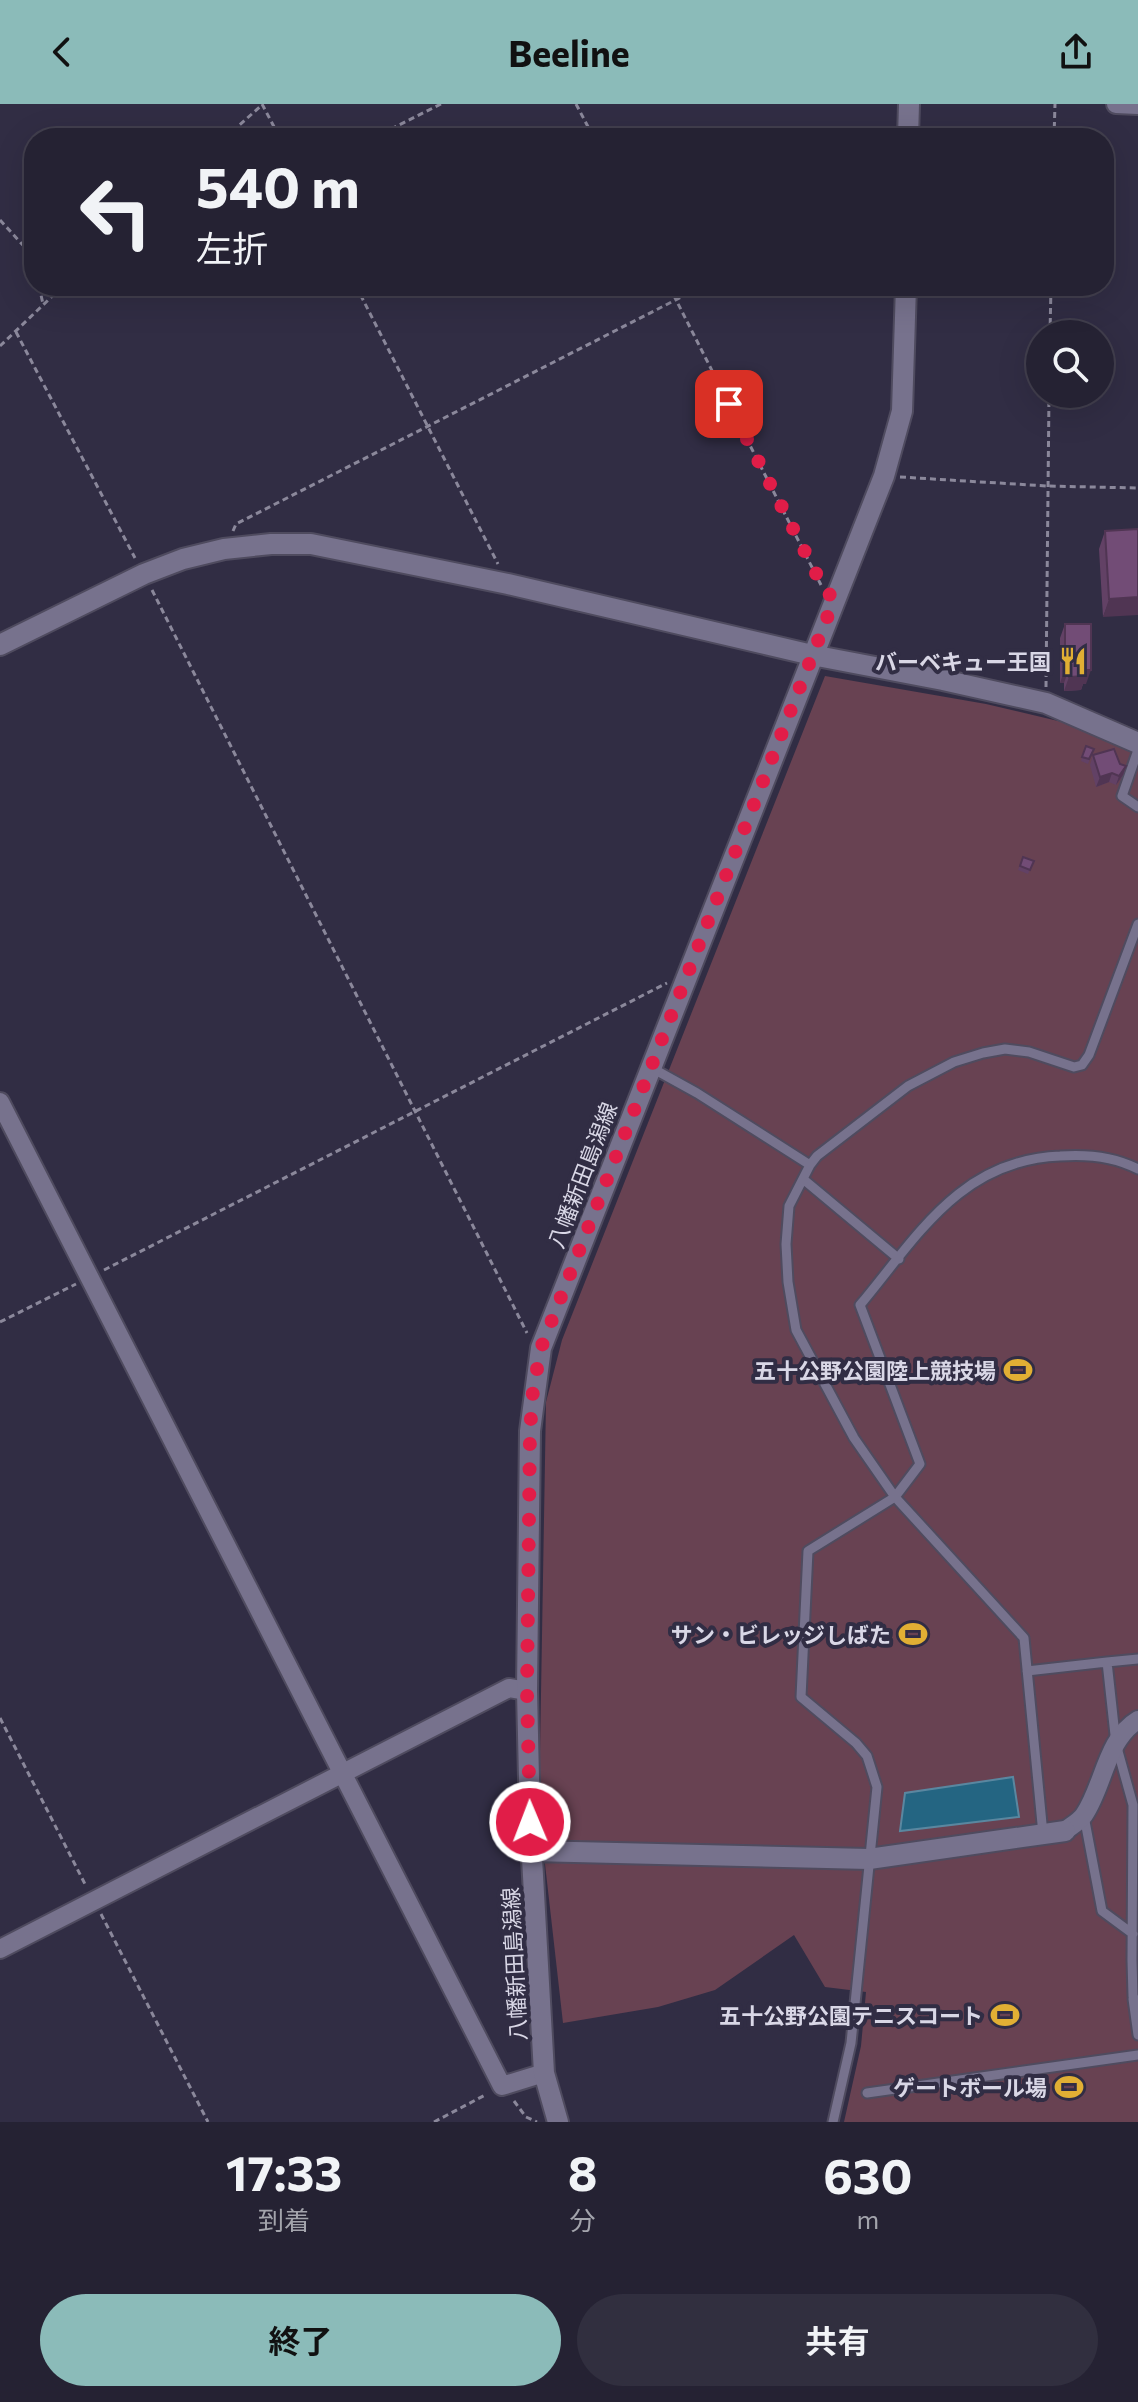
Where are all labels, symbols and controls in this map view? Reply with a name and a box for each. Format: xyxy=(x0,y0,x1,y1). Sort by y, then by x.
icon: back xyxy=(40,30,84,74)
text: Beeline xyxy=(508,30,630,74)
icon: share xyxy=(1054,30,1098,74)
text: 540 m xyxy=(196,151,360,220)
icon: left xyxy=(64,160,168,264)
text: 左折 xyxy=(196,225,268,269)
map controls xyxy=(1026,320,1114,408)
button: search xyxy=(1026,320,1114,408)
pin xyxy=(695,370,763,438)
icon: arrive xyxy=(707,382,751,426)
restaurant icon: バーベキュー王国 xyxy=(1058,646,1088,676)
place label: バーベキュー王国 xyxy=(875,648,1051,675)
street label: 八幡新田島潟線 xyxy=(542,1098,622,1252)
sports icon: 五十公野公園陸上競技場 xyxy=(1003,1355,1033,1385)
place label: 五十公野公園陸上競技場 xyxy=(754,1357,996,1384)
sports icon: サン・ビレッジしばた xyxy=(898,1619,928,1649)
place label: サン・ビレッジしばた xyxy=(671,1621,891,1648)
position arrow xyxy=(488,1780,572,1864)
street label: 八幡新田島潟線 xyxy=(496,1886,532,2042)
sports icon: 五十公野公園テニスコート xyxy=(990,2000,1020,2030)
place label: 五十公野公園テニスコート xyxy=(719,2002,983,2029)
sports icon: ゲートボール場 xyxy=(1054,2072,1084,2102)
place label: ゲートボール場 xyxy=(893,2074,1047,2101)
text: 17:33 xyxy=(226,2142,342,2201)
text: 8 xyxy=(568,2142,597,2201)
text: 630 xyxy=(823,2145,912,2204)
text: m xyxy=(856,2203,879,2234)
text: 到着 xyxy=(258,2204,310,2235)
text: 分 xyxy=(570,2204,596,2235)
button: 終了 xyxy=(40,2294,561,2386)
button: 共有 xyxy=(577,2294,1098,2386)

